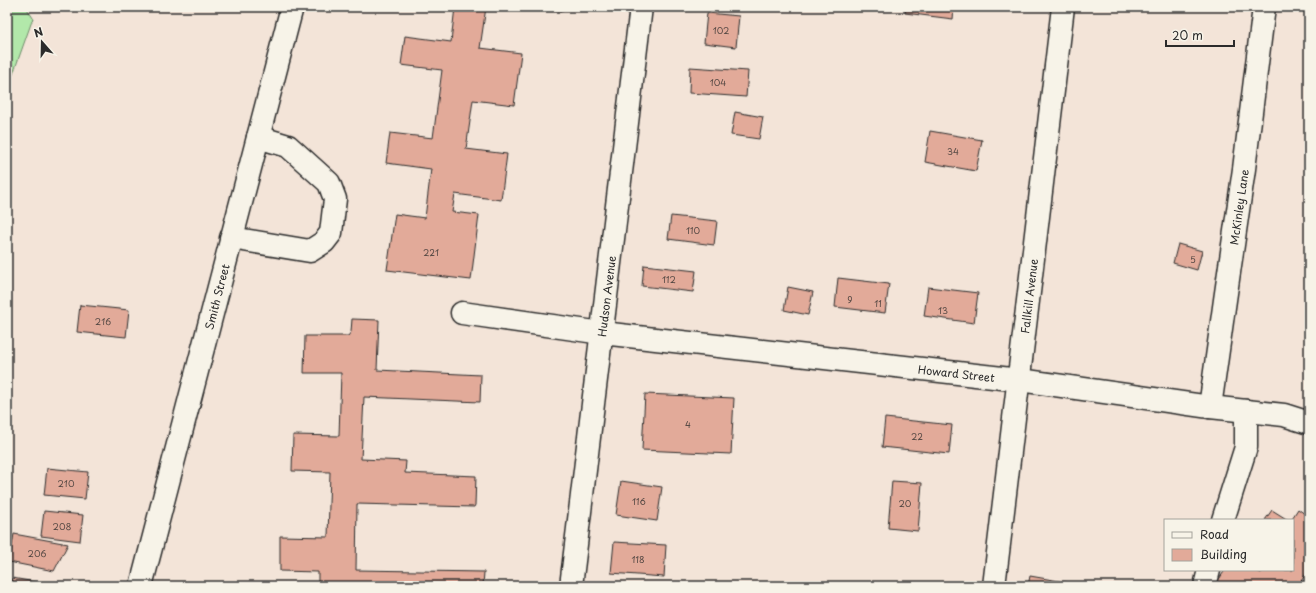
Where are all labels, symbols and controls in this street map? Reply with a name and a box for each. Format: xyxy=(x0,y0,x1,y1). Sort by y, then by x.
north arrow xyxy=(22,22,62,62)
scale bar xyxy=(1166,22,1234,48)
text: N xyxy=(31,23,46,42)
house number: 102 xyxy=(713,23,729,37)
text: 20 m xyxy=(1172,26,1203,44)
house number: 104 xyxy=(710,75,726,89)
house number: 34 xyxy=(947,144,959,158)
street label: McKinley Lane xyxy=(1225,168,1252,246)
house number: 110 xyxy=(686,223,700,237)
house number: 221 xyxy=(423,245,439,259)
house number: 5 xyxy=(1190,252,1196,266)
street label: Hudson Avenue xyxy=(593,255,619,338)
street label: Fallkill Avenue xyxy=(1016,258,1041,334)
street label: Smith Street xyxy=(200,262,233,331)
house number: 112 xyxy=(662,272,676,286)
house number: 9 xyxy=(847,292,853,306)
house number: 11 xyxy=(874,296,882,310)
house number: 13 xyxy=(938,303,948,317)
house number: 216 xyxy=(95,314,111,328)
street label: Howard Street xyxy=(917,360,996,386)
house number: 4 xyxy=(685,417,691,431)
house number: 22 xyxy=(911,429,923,443)
house number: 210 xyxy=(58,476,75,490)
house number: 116 xyxy=(632,494,646,508)
house number: 20 xyxy=(899,496,912,510)
house number: 208 xyxy=(53,519,71,533)
legend xyxy=(1164,519,1294,571)
text: Road xyxy=(1200,525,1229,543)
text: Building xyxy=(1200,545,1247,563)
house number: 206 xyxy=(28,546,46,560)
house number: 118 xyxy=(631,552,645,566)

